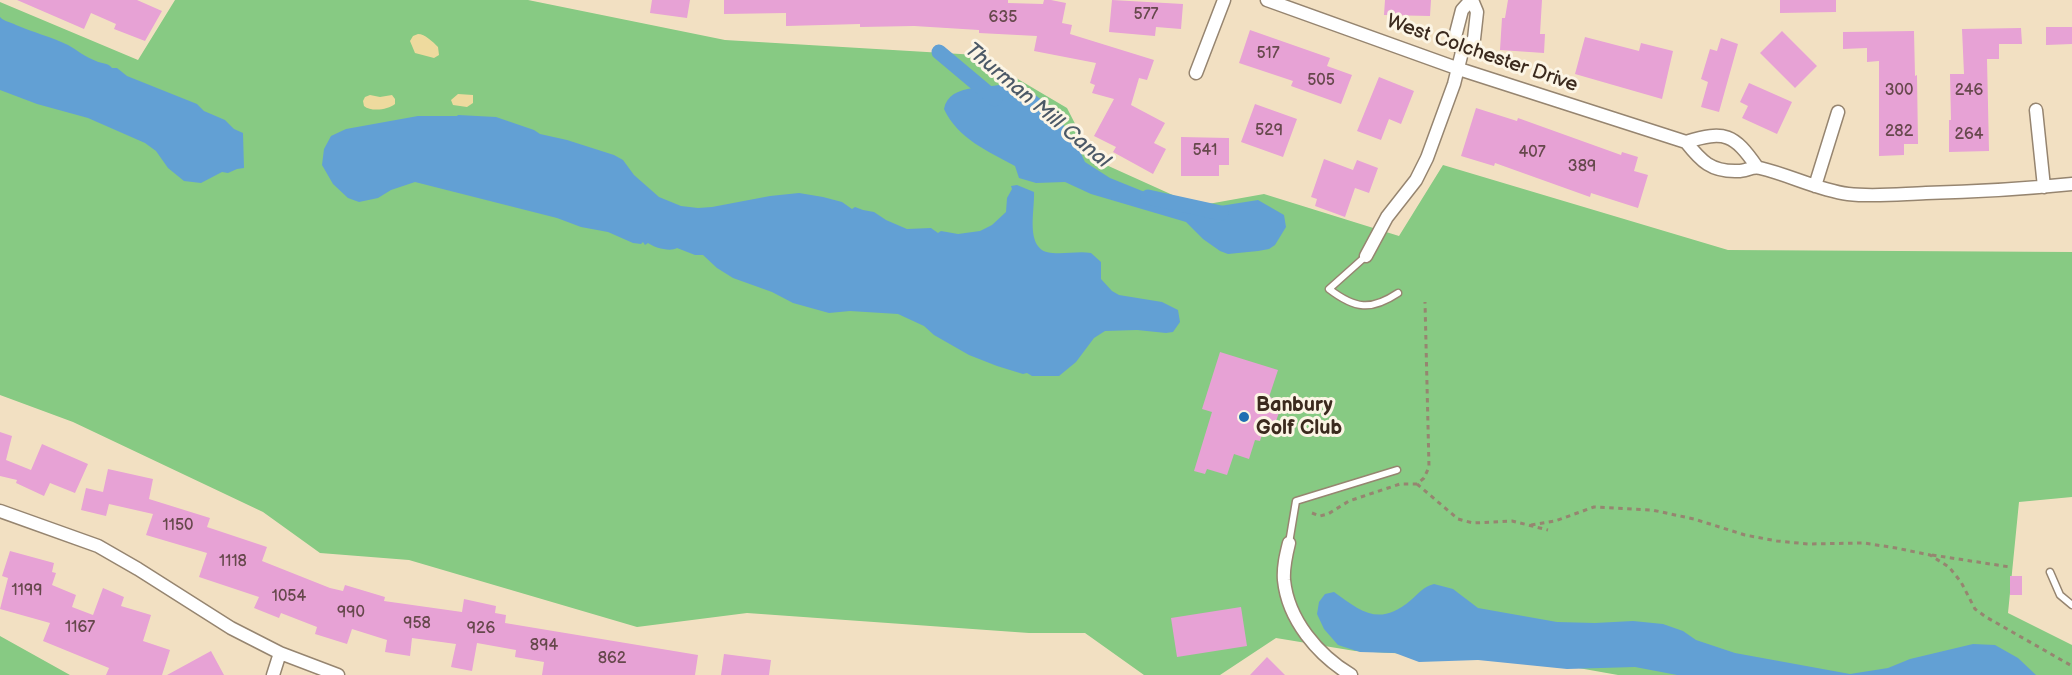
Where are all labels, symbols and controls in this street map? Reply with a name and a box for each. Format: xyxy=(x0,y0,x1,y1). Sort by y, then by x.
house number: 577 xyxy=(1134,5,1158,25)
house number: 635 xyxy=(989,8,1017,28)
street label: West Colchester Drive xyxy=(1383,10,1581,98)
water label: Thurman Mill Canal xyxy=(959,38,1115,174)
house number: 517 xyxy=(1256,44,1280,64)
house number: 505 xyxy=(1307,71,1335,91)
house number: 300 xyxy=(1885,81,1913,101)
house number: 246 xyxy=(1955,81,1983,101)
house number: 529 xyxy=(1255,121,1283,141)
house number: 282 xyxy=(1885,122,1913,142)
house number: 264 xyxy=(1955,125,1983,145)
house number: 541 xyxy=(1192,141,1218,161)
house number: 407 xyxy=(1518,143,1546,163)
house number: 389 xyxy=(1568,157,1596,177)
place label: Banbury Golf Club xyxy=(1256,394,1342,441)
marker: Banbury Golf Club xyxy=(1237,410,1251,424)
house number: 1150 xyxy=(163,516,193,536)
house number: 1118 xyxy=(219,552,247,572)
house number: 1199 xyxy=(12,581,42,601)
house number: 1054 xyxy=(272,587,306,607)
house number: 990 xyxy=(337,603,365,623)
house number: 958 xyxy=(403,614,431,634)
house number: 1167 xyxy=(65,618,95,638)
house number: 926 xyxy=(467,619,495,639)
house number: 894 xyxy=(530,636,558,656)
house number: 862 xyxy=(598,649,626,669)

